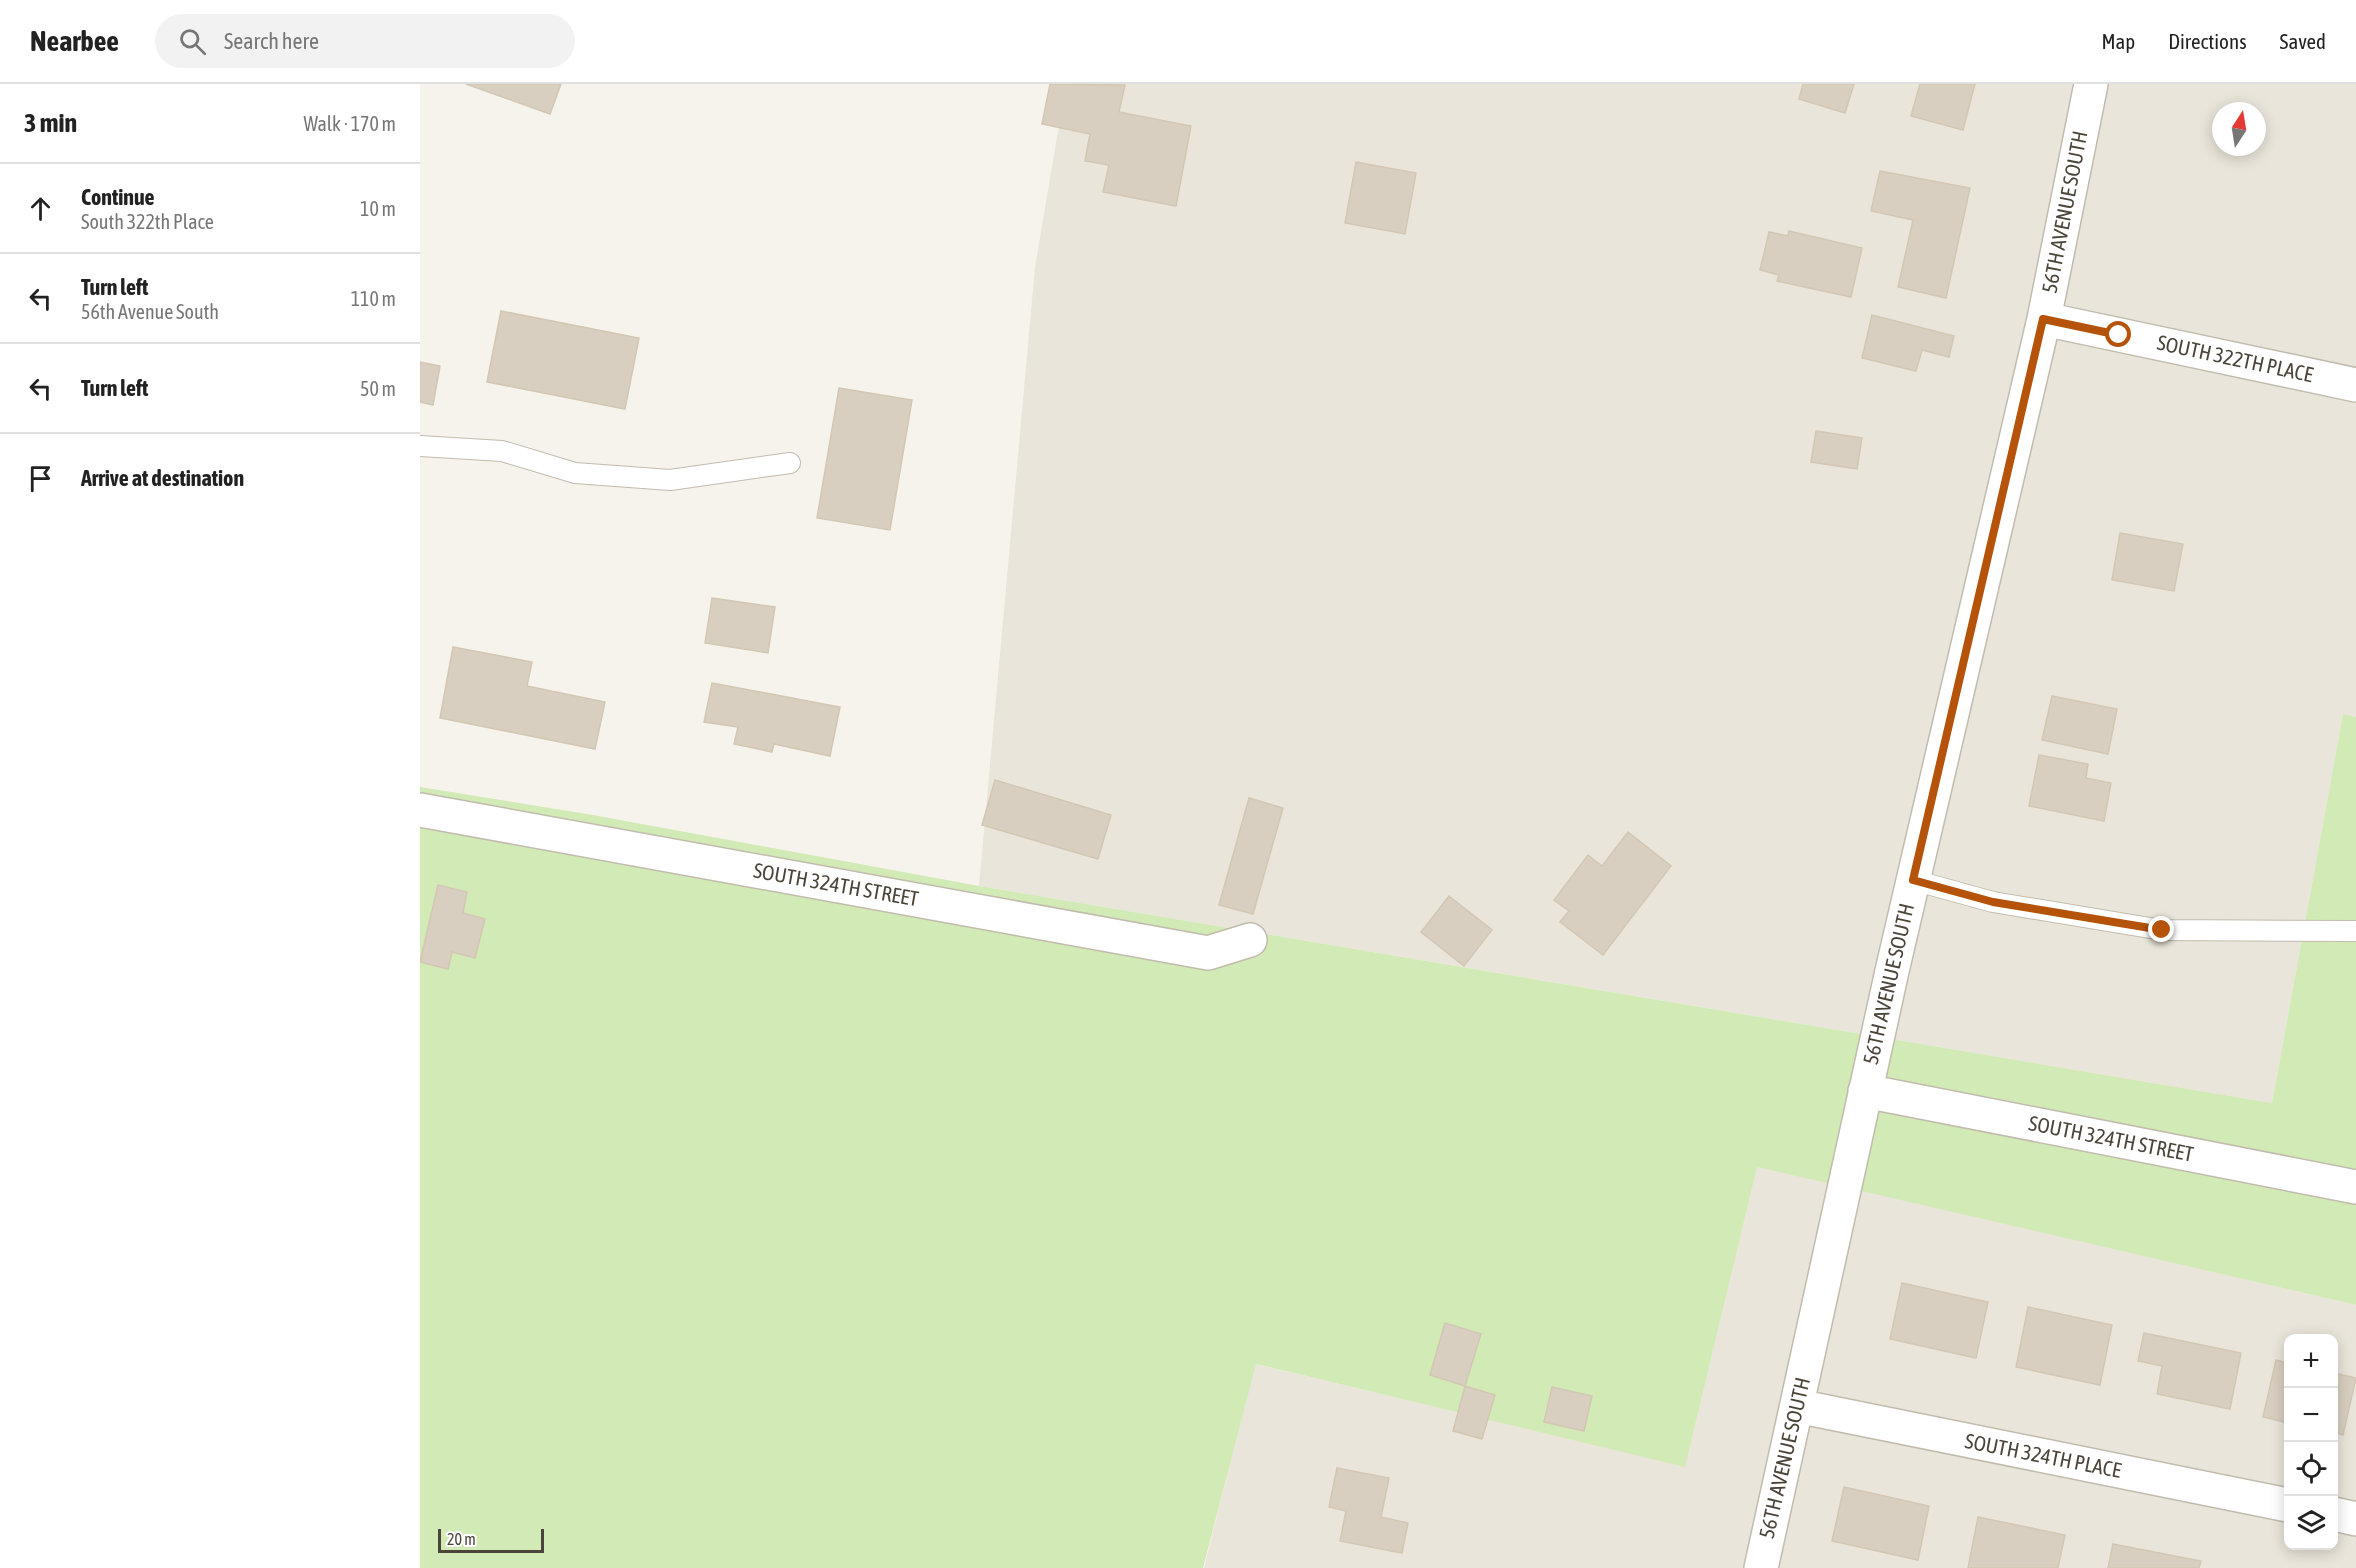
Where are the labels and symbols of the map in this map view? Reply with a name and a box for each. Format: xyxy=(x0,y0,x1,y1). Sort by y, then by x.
north arrow xyxy=(2212,102,2266,156)
street label: 56TH AVENUE SOUTH xyxy=(2037,129,2092,295)
route start xyxy=(2105,321,2131,347)
street label: SOUTH 322TH PLACE xyxy=(2155,330,2315,386)
street label: SOUTH 324TH STREET xyxy=(752,858,921,910)
street label: 56TH AVENUE SOUTH xyxy=(1858,901,1918,1067)
route end xyxy=(2148,916,2174,942)
street label: SOUTH 324TH STREET xyxy=(2027,1110,2196,1166)
street label: 56TH AVENUE SOUTH xyxy=(1754,1375,1814,1541)
street label: SOUTH 324TH PLACE xyxy=(1963,1428,2123,1482)
scale bar xyxy=(438,1526,544,1554)

